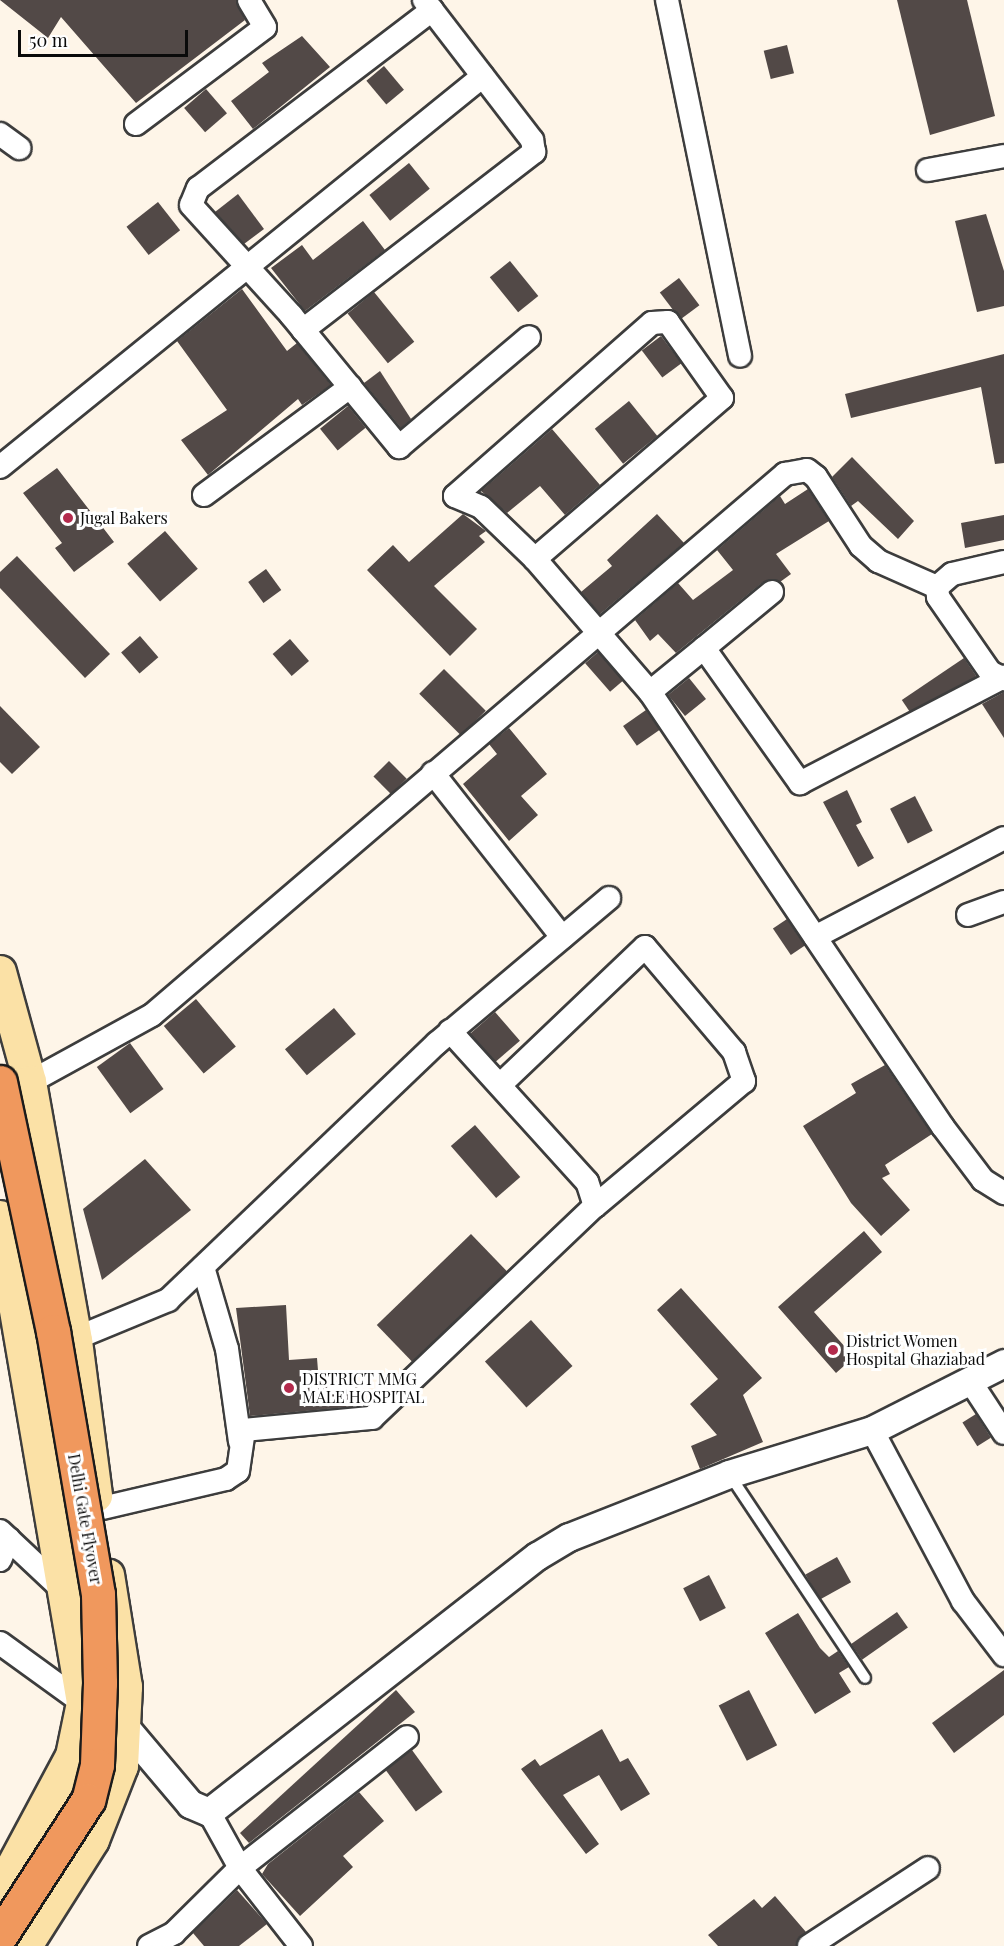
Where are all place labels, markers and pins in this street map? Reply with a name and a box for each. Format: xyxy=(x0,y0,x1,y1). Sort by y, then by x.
place label: Jugal Bakers xyxy=(80,508,168,528)
marker: Jugal Bakers xyxy=(61,511,75,525)
place label: District Women Hospital Ghaziabad xyxy=(846,1331,985,1369)
marker: District Women Hospital Ghaziabad xyxy=(824,1341,842,1359)
place label: DISTRICT MMG MALE HOSPITAL xyxy=(302,1369,424,1407)
marker: DISTRICT MMG MALE HOSPITAL xyxy=(280,1379,298,1397)

